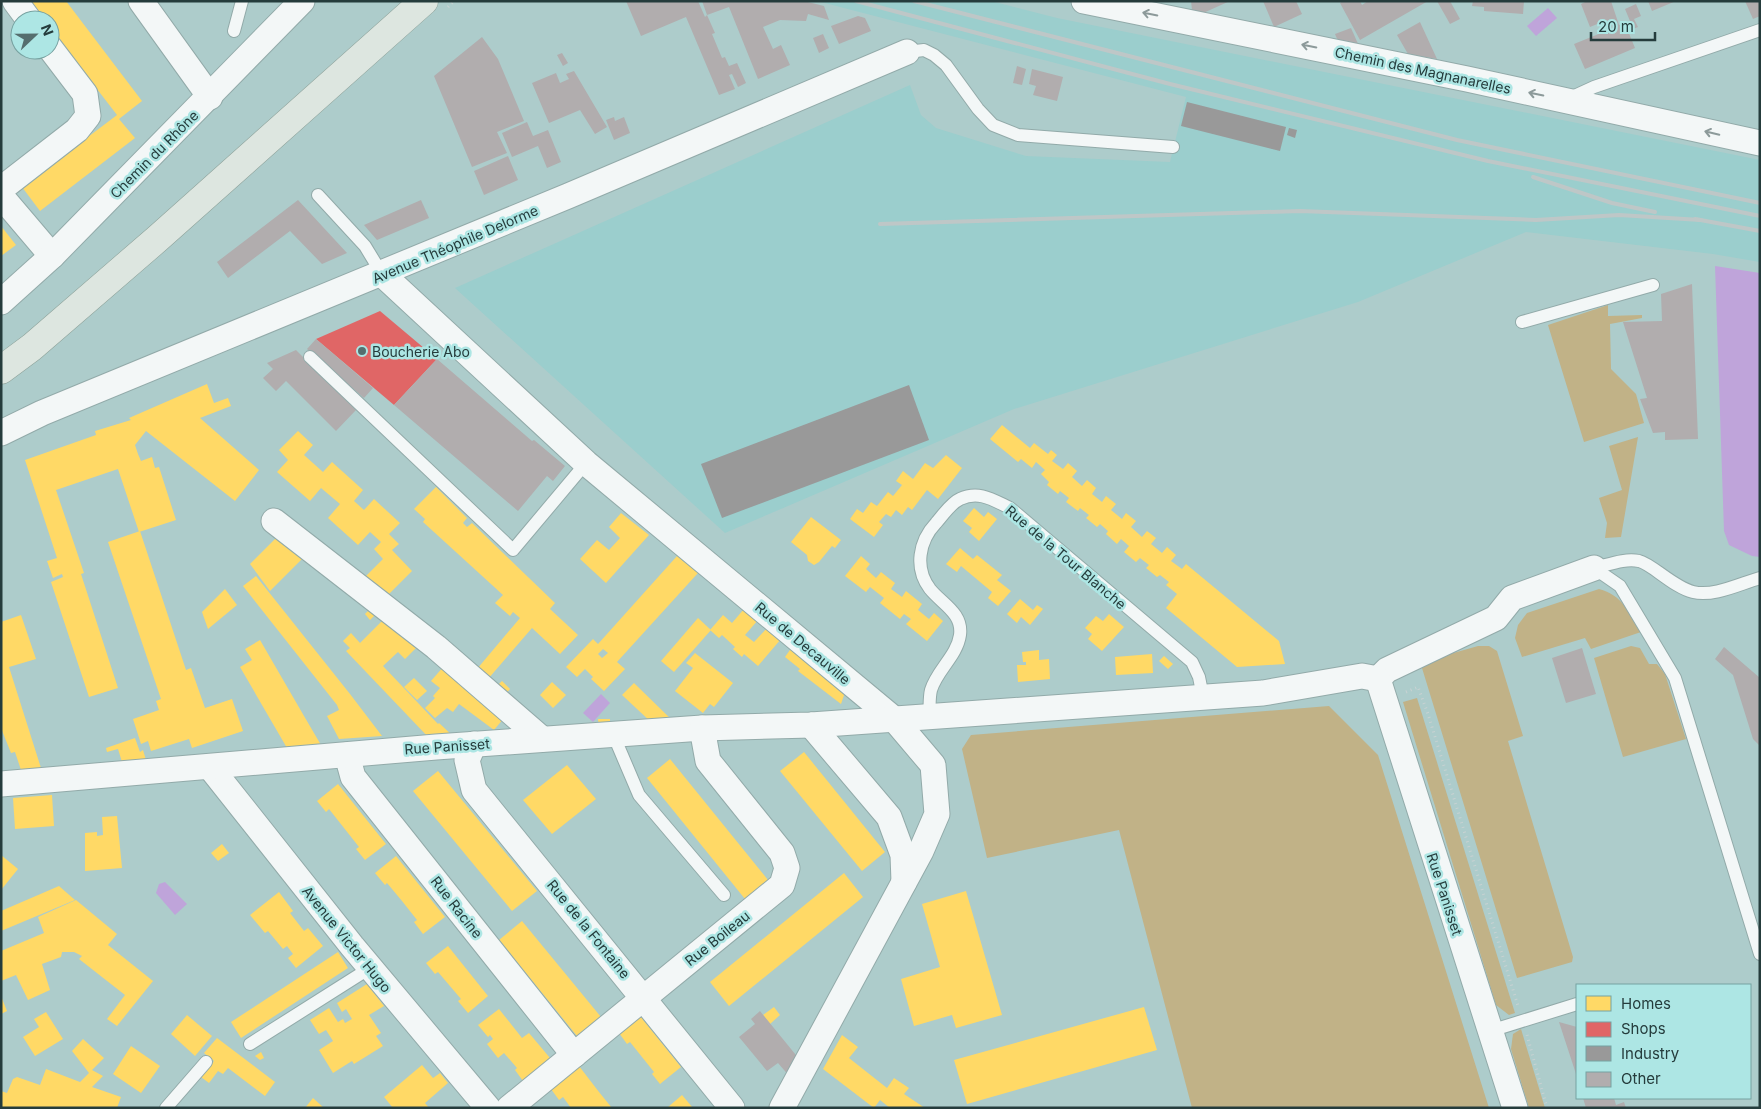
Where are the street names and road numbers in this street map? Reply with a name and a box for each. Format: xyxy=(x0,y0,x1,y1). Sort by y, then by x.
street label: Chemin des Magnanarelles xyxy=(1333,43,1513,97)
street label: Chemin du Rhône xyxy=(106,106,202,202)
street label: Avenue Théophile Delorme xyxy=(369,201,541,287)
street label: Rue de la Tour Blanche xyxy=(1002,502,1130,612)
street label: Rue de Decauville xyxy=(752,598,854,688)
street label: Rue Panisset xyxy=(404,735,491,757)
street label: Rue Panisset xyxy=(1424,851,1466,938)
street label: Rue Racine xyxy=(428,873,486,941)
street label: Rue de la Fontaine xyxy=(544,876,634,982)
street label: Avenue Victor Hugo xyxy=(299,882,395,996)
street label: Rue Boileau xyxy=(681,907,753,969)

